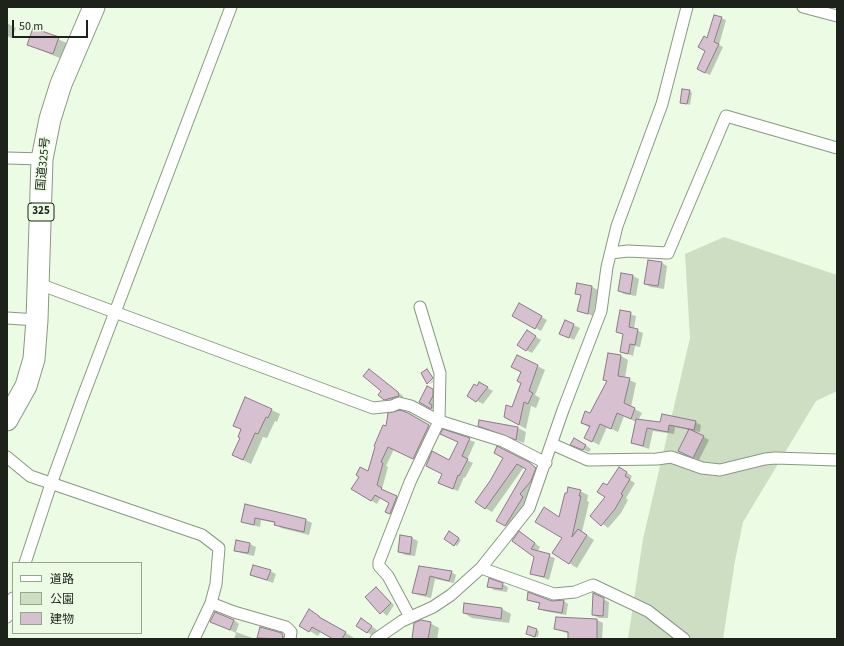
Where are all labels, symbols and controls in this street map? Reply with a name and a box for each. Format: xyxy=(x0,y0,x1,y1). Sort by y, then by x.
scale bar xyxy=(14,12,90,38)
text: 50 m xyxy=(19,18,43,35)
street label: 国道325号 xyxy=(34,137,54,191)
road number: 325 xyxy=(28,203,54,221)
legend xyxy=(12,562,142,634)
text: 道路 xyxy=(50,571,74,588)
text: 公園 xyxy=(50,591,74,608)
text: 建物 xyxy=(50,611,74,628)

